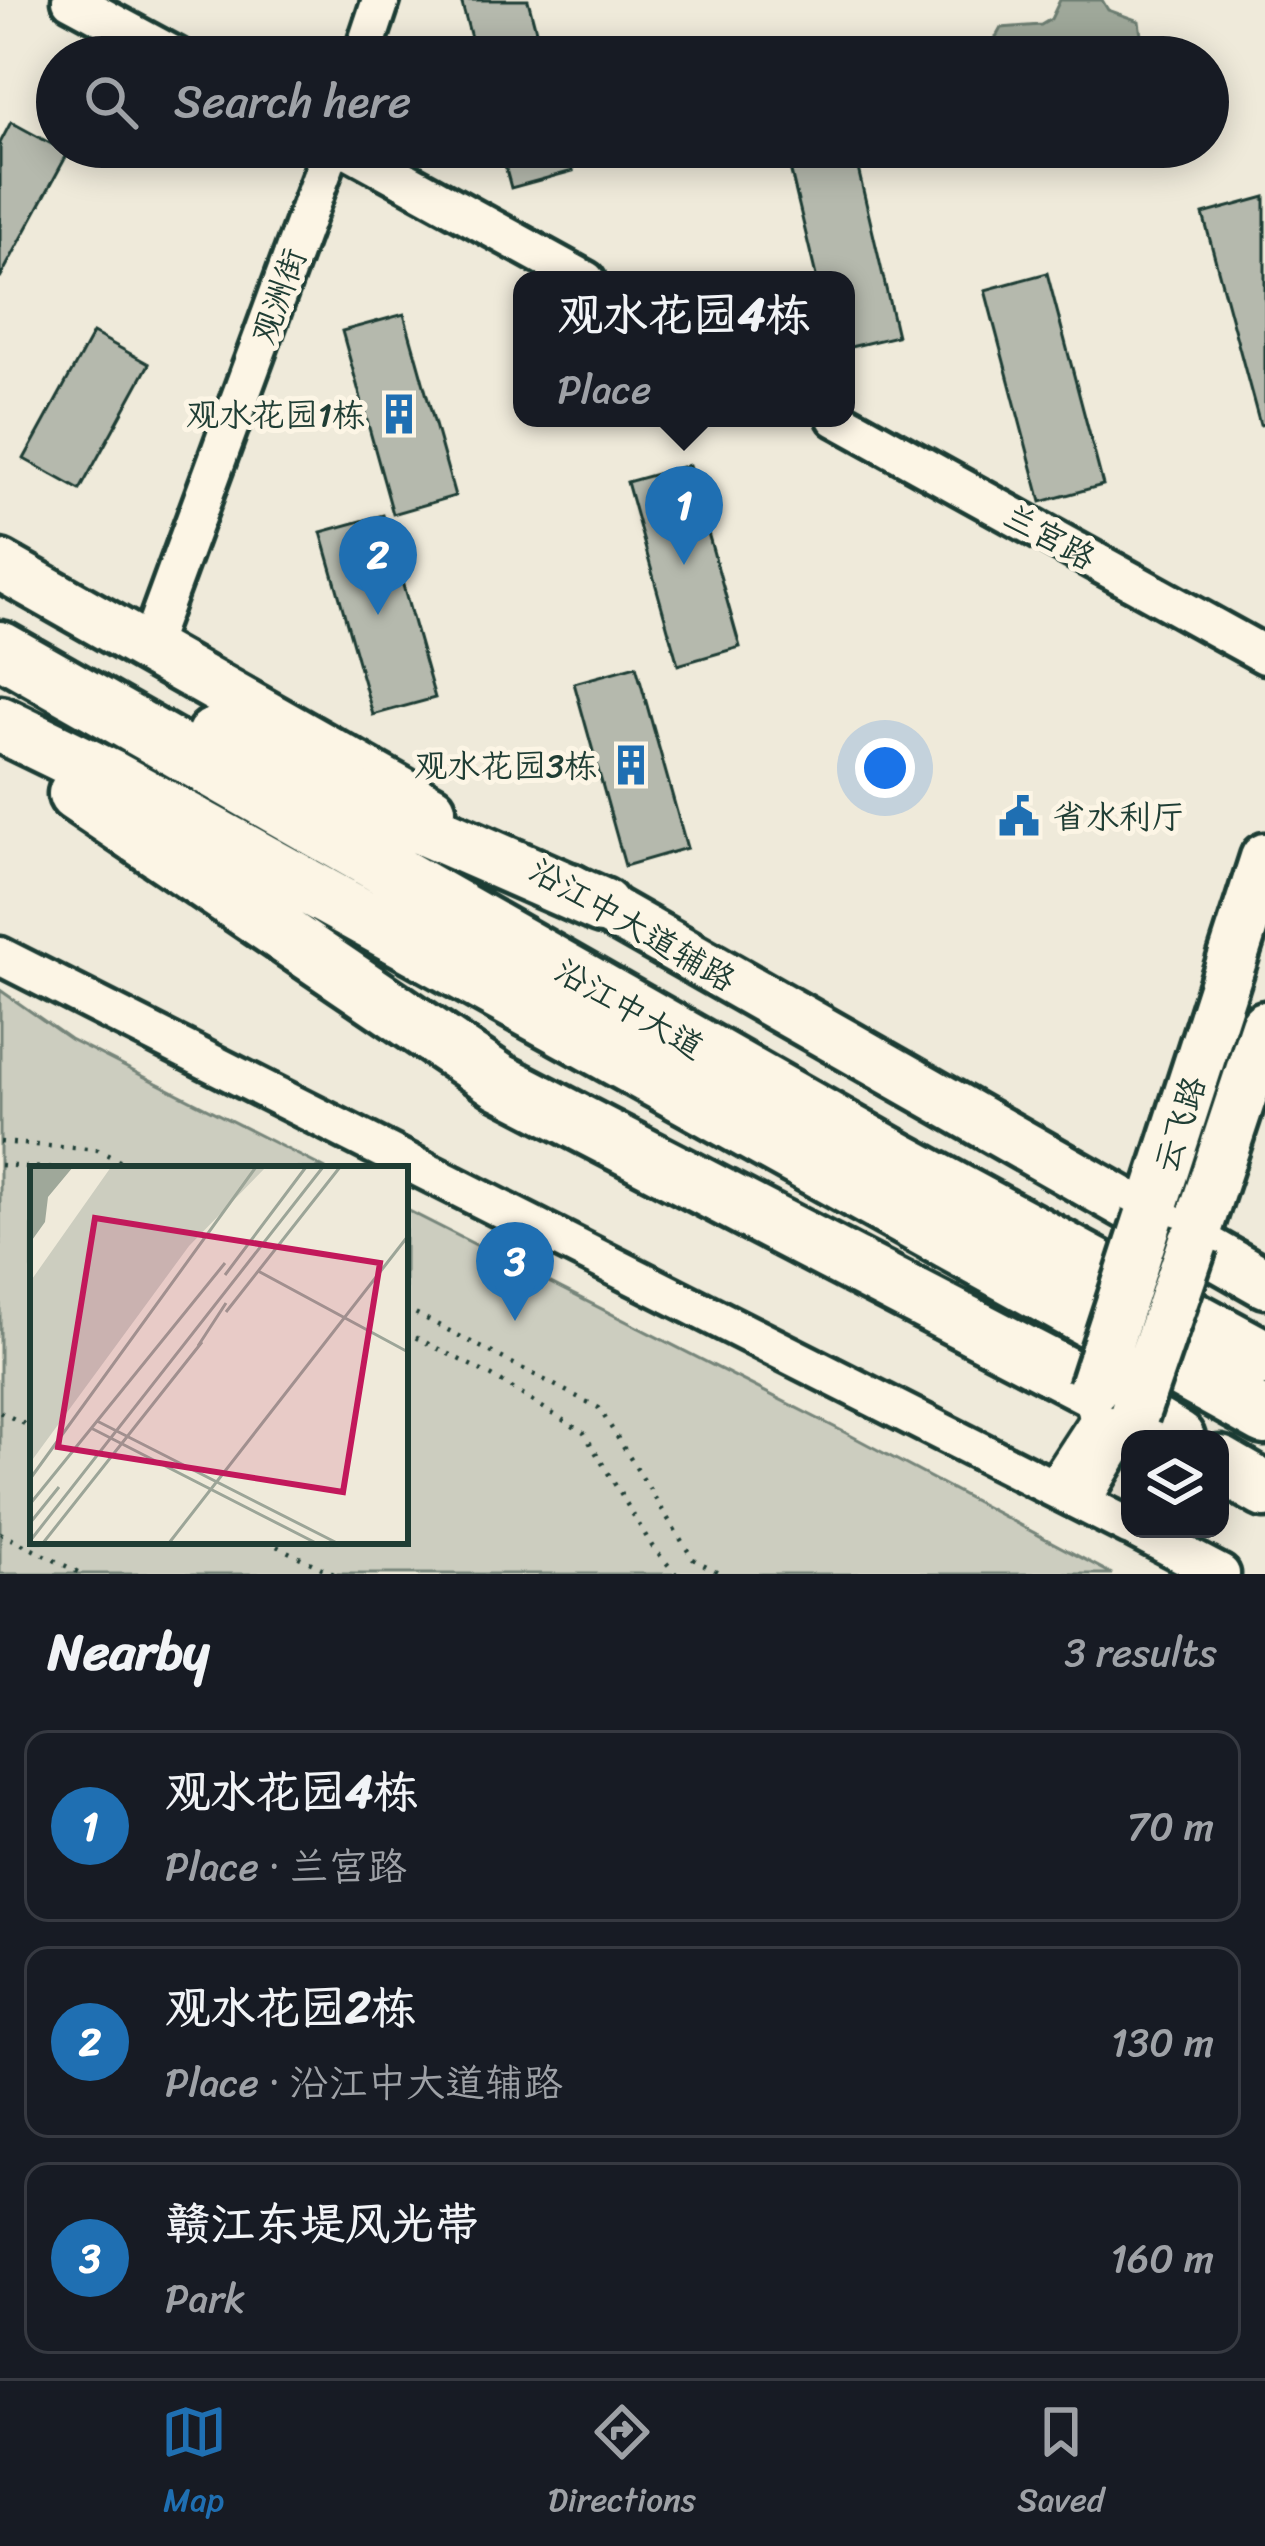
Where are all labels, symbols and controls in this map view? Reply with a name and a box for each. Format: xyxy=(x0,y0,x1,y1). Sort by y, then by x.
search box xyxy=(36,36,1229,168)
text: Search here xyxy=(174,62,411,142)
icon: search xyxy=(78,69,144,135)
street label: 观洲街 xyxy=(235,240,323,353)
popup xyxy=(513,271,855,427)
text: 观水花园4栋 xyxy=(557,275,811,355)
text: Place xyxy=(557,355,651,424)
place label: 观水花园1栋 xyxy=(186,386,365,444)
building icon: 观水花园1栋 xyxy=(376,391,422,437)
pin: 1 xyxy=(645,466,723,565)
street label: 兰宫路 xyxy=(992,488,1107,586)
pin: 2 xyxy=(339,516,417,615)
place label: 观水花园3栋 xyxy=(414,737,597,795)
your location xyxy=(855,738,915,798)
building icon: 观水花园3栋 xyxy=(608,742,654,788)
place label: 省水利厅 xyxy=(1053,788,1185,846)
public building icon: 省水利厅 xyxy=(996,793,1042,839)
street label: 沿江中大道辅路 xyxy=(518,842,747,1008)
street label: 沿江中大道 xyxy=(544,943,715,1075)
street label: 云飞路 xyxy=(1137,1068,1223,1180)
inset map xyxy=(30,1166,408,1544)
pin: 3 xyxy=(476,1222,554,1321)
map controls xyxy=(1121,1430,1229,1538)
button: layers xyxy=(1121,1430,1229,1538)
text: Nearby xyxy=(48,1607,209,1697)
text: 3 results xyxy=(1064,1618,1217,1687)
text: 观水花园4栋 xyxy=(165,1752,418,1832)
text: 1 xyxy=(82,1792,98,1861)
text: 70 m xyxy=(1127,1792,1214,1861)
text: Place · 兰宫路 xyxy=(165,1832,407,1901)
text: 观水花园2栋 xyxy=(165,1968,416,2048)
text: 2 xyxy=(79,2008,101,2077)
text: 130 m xyxy=(1111,2008,1214,2077)
text: Place · 沿江中大道辅路 xyxy=(165,2048,563,2117)
text: 赣江东堤风光带 xyxy=(165,2184,480,2264)
text: 3 xyxy=(79,2224,101,2293)
text: 160 m xyxy=(1110,2224,1214,2293)
text: Park xyxy=(165,2264,245,2333)
tab: Map xyxy=(161,2399,227,2529)
tab: Directions xyxy=(548,2399,696,2529)
tab: Saved xyxy=(1017,2399,1104,2529)

